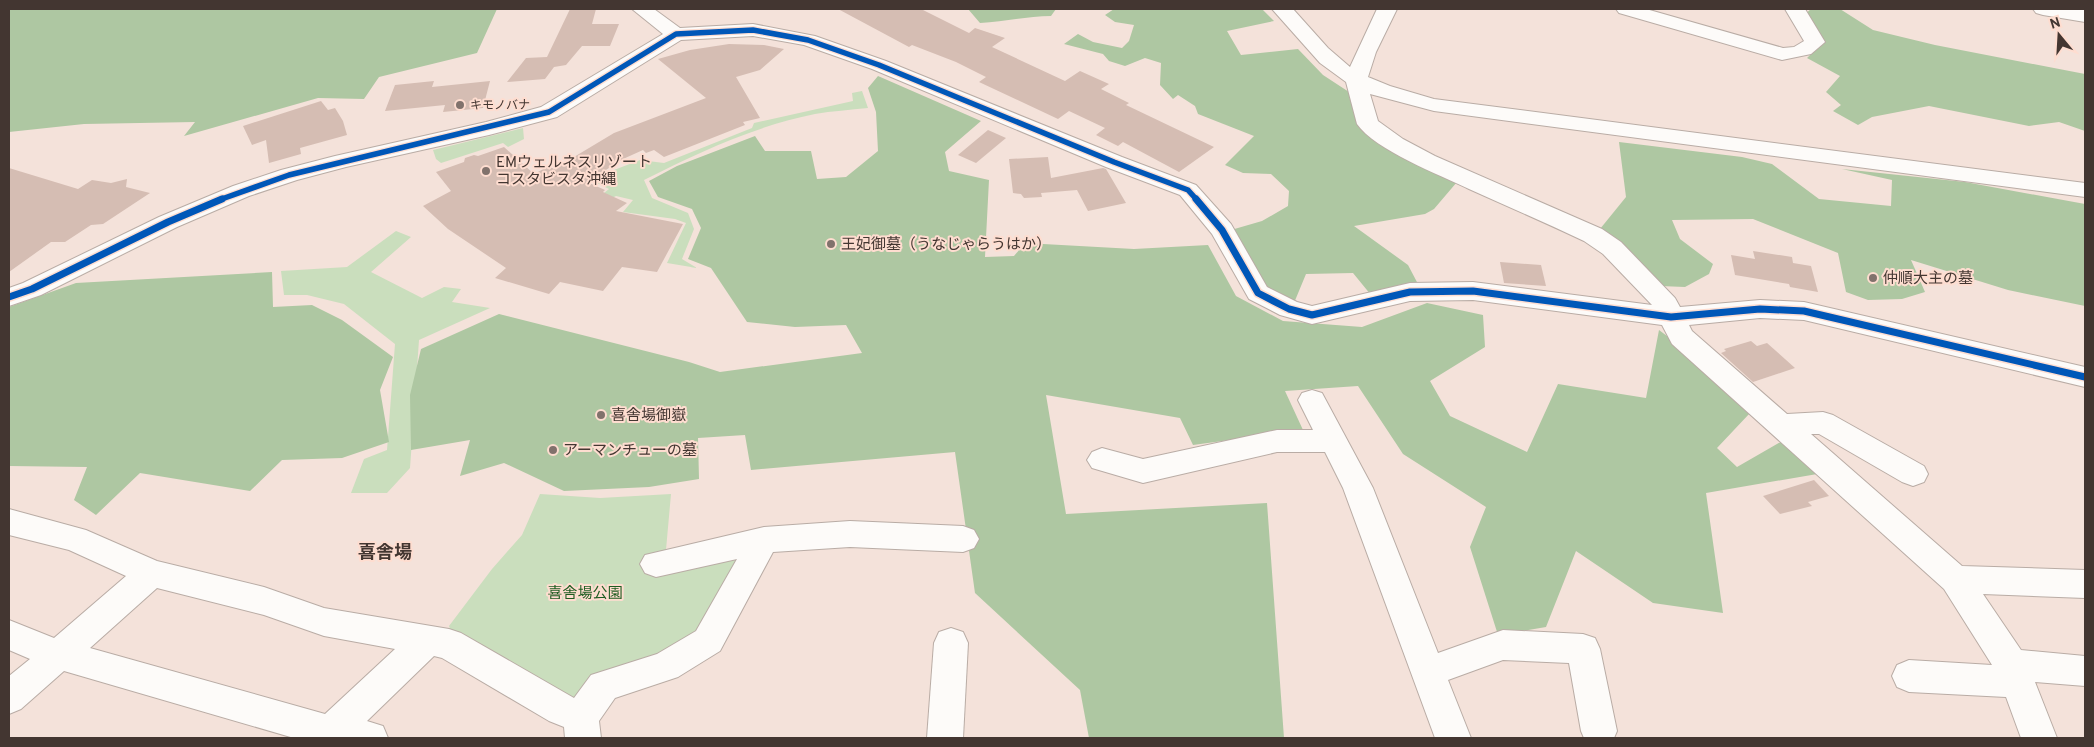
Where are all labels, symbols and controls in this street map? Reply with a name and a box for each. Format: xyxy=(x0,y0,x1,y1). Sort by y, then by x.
north arrow xyxy=(2034,10,2084,60)
text: N xyxy=(2048,14,2063,34)
place label: キモノバナ xyxy=(470,98,530,114)
marker: キモノバナ xyxy=(454,99,466,111)
place label: EMウェルネスリゾート コスタビスタ沖縄 xyxy=(496,154,652,190)
marker: EMウェルネスリゾート コスタビスタ沖縄 xyxy=(480,165,492,177)
place label: 王妃御墓（うなじゃらうはか） xyxy=(841,236,1051,255)
marker: 王妃御墓（うなじゃらうはか） xyxy=(825,238,837,250)
place label: 仲順大主の墓 xyxy=(1883,269,1973,289)
marker: 仲順大主の墓 xyxy=(1867,272,1879,284)
place label: 喜舎場御嶽 xyxy=(611,407,686,426)
marker: 喜舎場御嶽 xyxy=(595,409,607,421)
place label: アーマンチューの墓 xyxy=(563,442,697,461)
marker: アーマンチューの墓 xyxy=(547,444,559,456)
district label: 喜舎場 xyxy=(358,542,412,565)
park label: 喜舎場公園 xyxy=(547,585,623,604)

